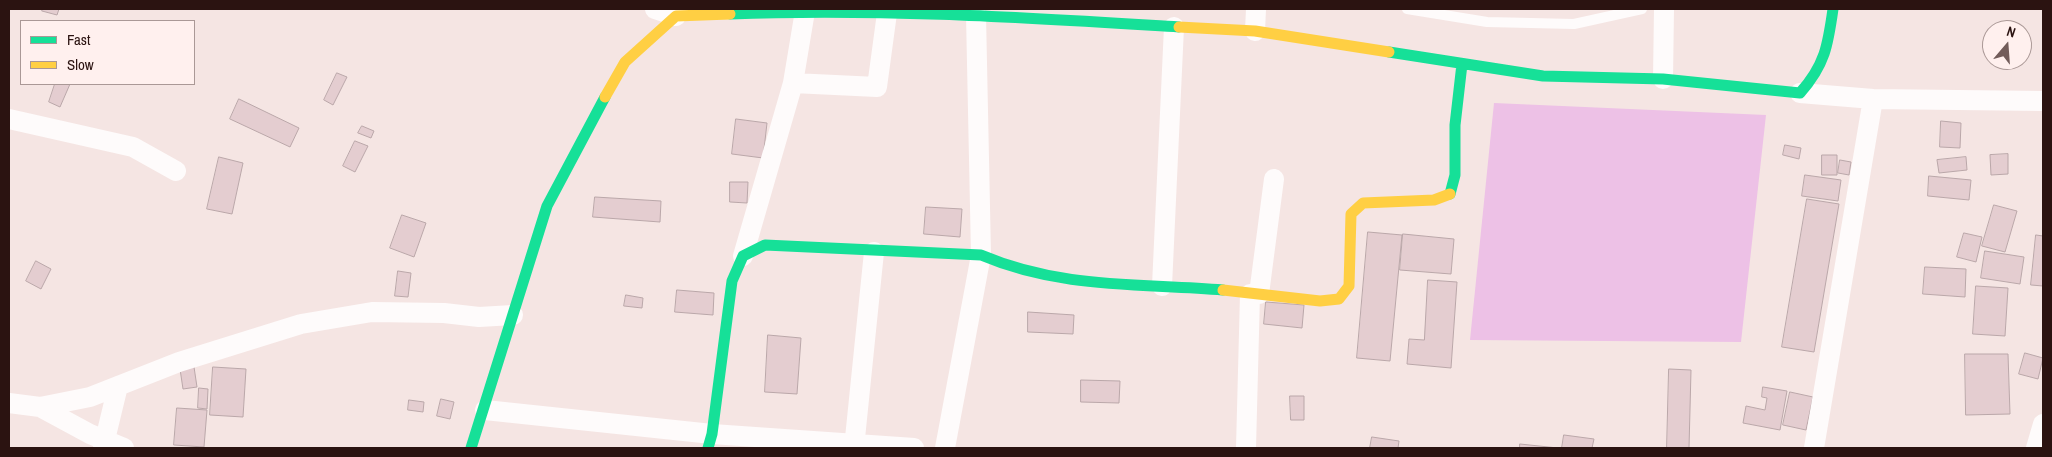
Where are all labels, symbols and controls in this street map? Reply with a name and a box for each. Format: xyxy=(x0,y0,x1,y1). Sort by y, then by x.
legend xyxy=(20,20,195,85)
north arrow xyxy=(1982,20,2032,70)
text: N xyxy=(2005,22,2018,42)
text: Fast xyxy=(67,29,90,50)
text: Slow xyxy=(67,54,94,75)

